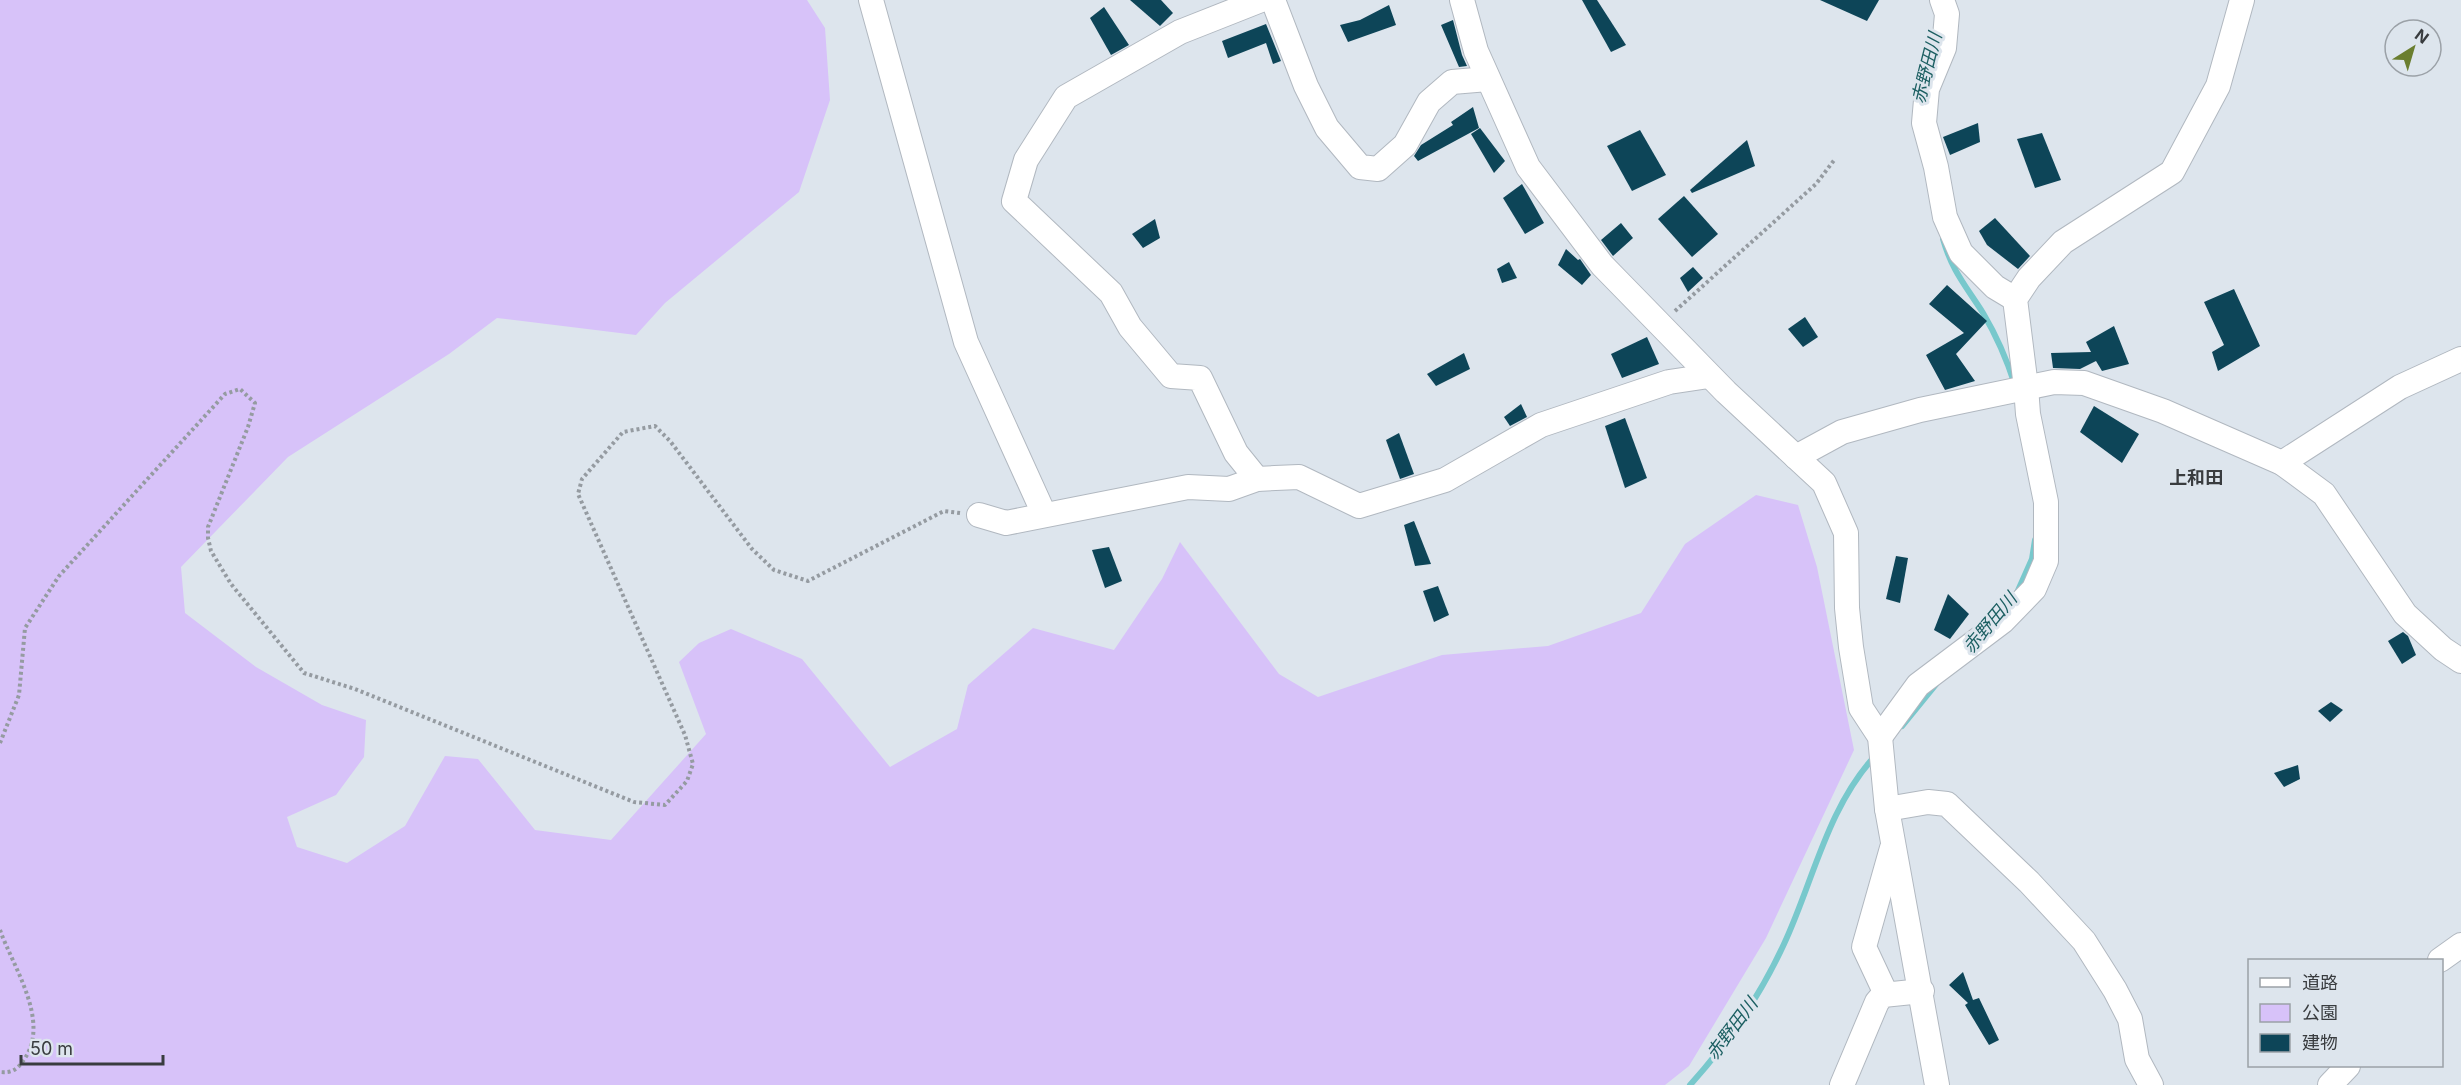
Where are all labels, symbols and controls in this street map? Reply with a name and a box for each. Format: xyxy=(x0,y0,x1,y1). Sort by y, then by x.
north arrow xyxy=(2383,18,2443,78)
text: N xyxy=(2411,24,2433,48)
water label: 赤野田川 xyxy=(1908,28,1946,105)
district label: 上和田 xyxy=(2169,467,2223,488)
water label: 赤野田川 xyxy=(1958,587,2022,657)
legend xyxy=(2248,959,2443,1067)
text: 道路 xyxy=(2302,972,2338,993)
water label: 赤野田川 xyxy=(1702,992,1763,1064)
text: 公園 xyxy=(2302,1002,2338,1023)
scale bar xyxy=(21,1028,164,1066)
text: 建物 xyxy=(2302,1032,2338,1053)
text: 50 m xyxy=(30,1038,73,1059)

